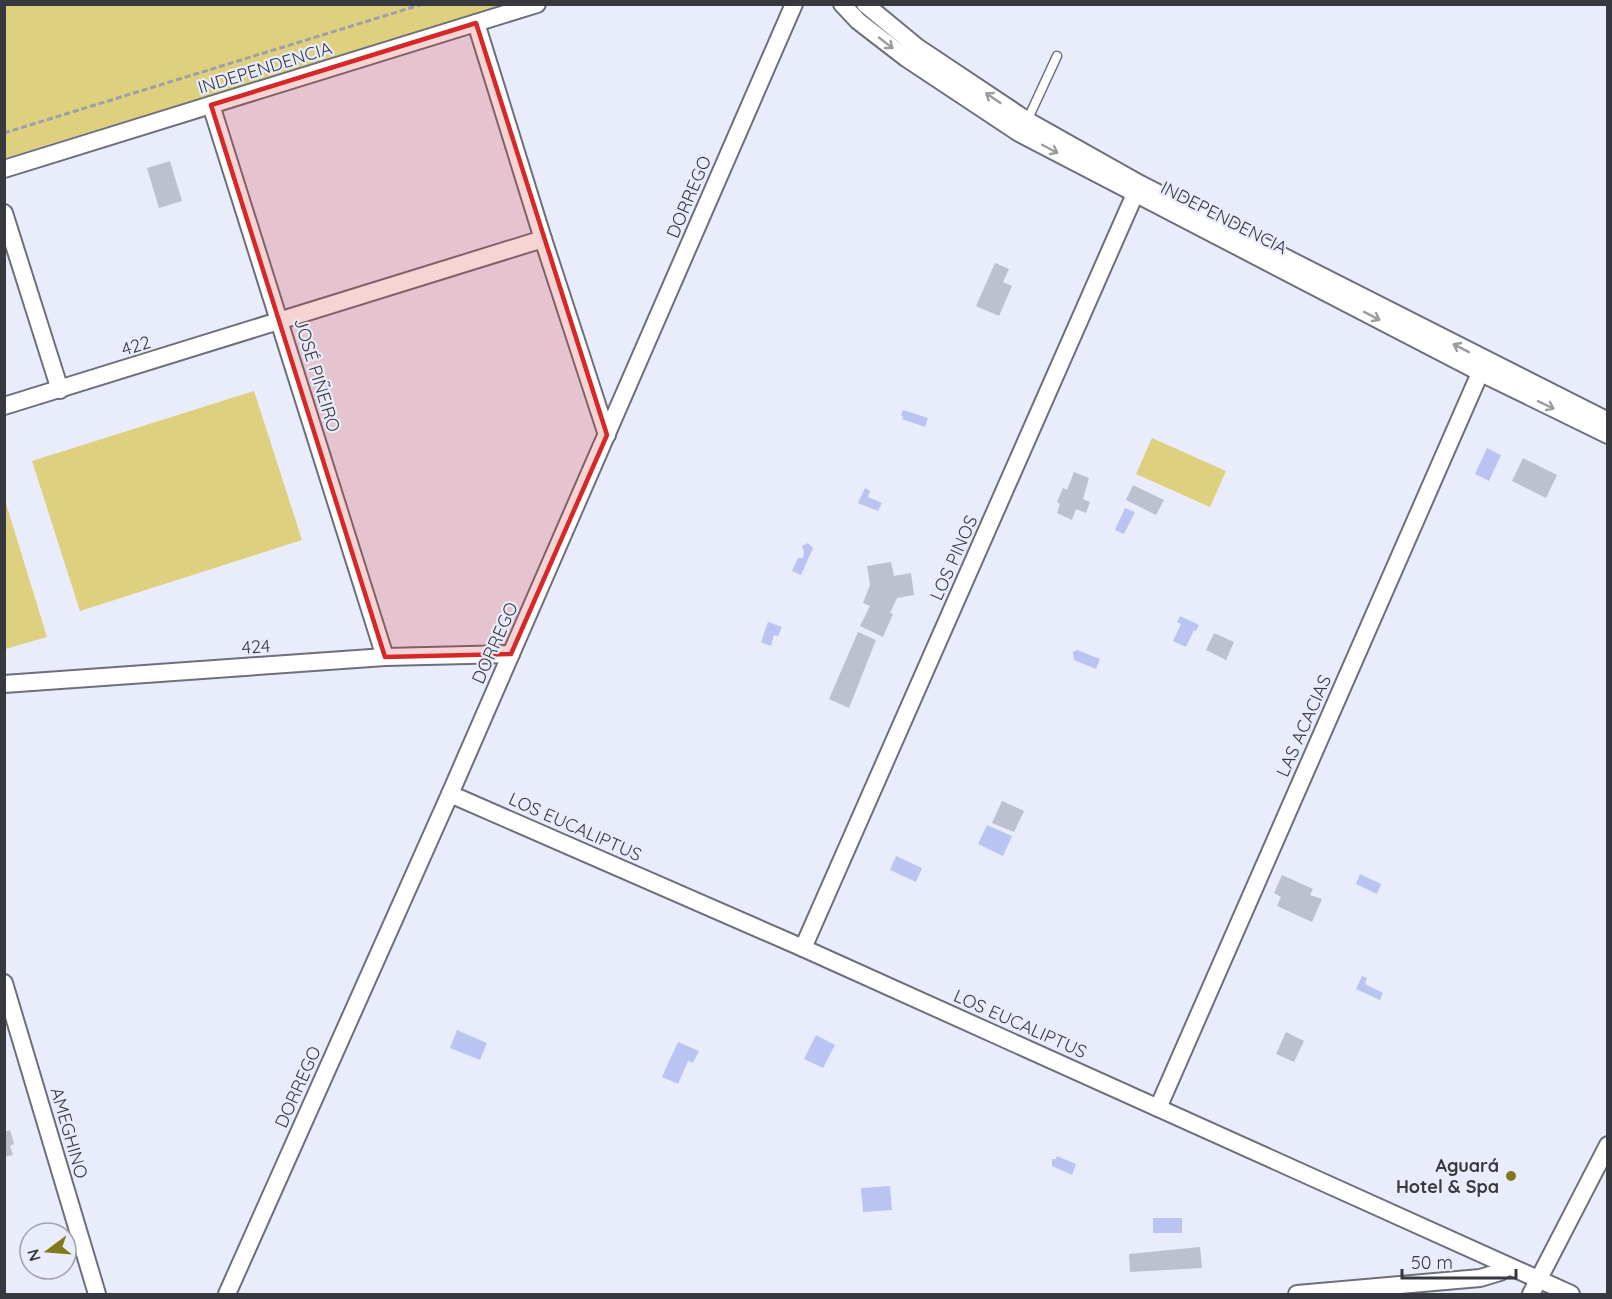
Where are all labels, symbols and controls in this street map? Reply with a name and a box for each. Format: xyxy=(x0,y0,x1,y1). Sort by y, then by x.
street label: INDEPENDENCIA xyxy=(195,36,335,99)
one-way arrow xyxy=(878,37,894,49)
one-way arrow xyxy=(985,92,1002,104)
one-way arrow xyxy=(1040,144,1058,155)
street label: DORREGO xyxy=(661,152,716,242)
street label: INDEPENDENCIA xyxy=(1157,176,1292,260)
one-way arrow xyxy=(1362,311,1380,323)
street label: JOSÉ PIÑEIRO xyxy=(289,315,346,435)
street label: 422 xyxy=(118,330,153,361)
one-way arrow xyxy=(1453,342,1471,353)
one-way arrow xyxy=(1536,399,1554,411)
street label: LOS PINOS xyxy=(925,512,982,604)
street label: DORREGO xyxy=(466,598,523,687)
street label: 424 xyxy=(241,634,271,659)
street label: LAS ACACIAS xyxy=(1271,671,1336,780)
street label: LOS EUCALIPTUS xyxy=(505,787,645,866)
street label: LOS EUCALIPTUS xyxy=(950,984,1090,1063)
street label: DORREGO xyxy=(269,1042,326,1131)
street label: AMEGHINO xyxy=(46,1085,93,1181)
place label: Aguará Hotel & Spa xyxy=(1396,1154,1499,1198)
marker: Aguará Hotel & Spa xyxy=(1504,1169,1518,1183)
north arrow xyxy=(18,1221,78,1281)
scale bar xyxy=(1402,1242,1516,1280)
text: N xyxy=(22,1247,45,1264)
text: 50 m xyxy=(1411,1251,1453,1274)

